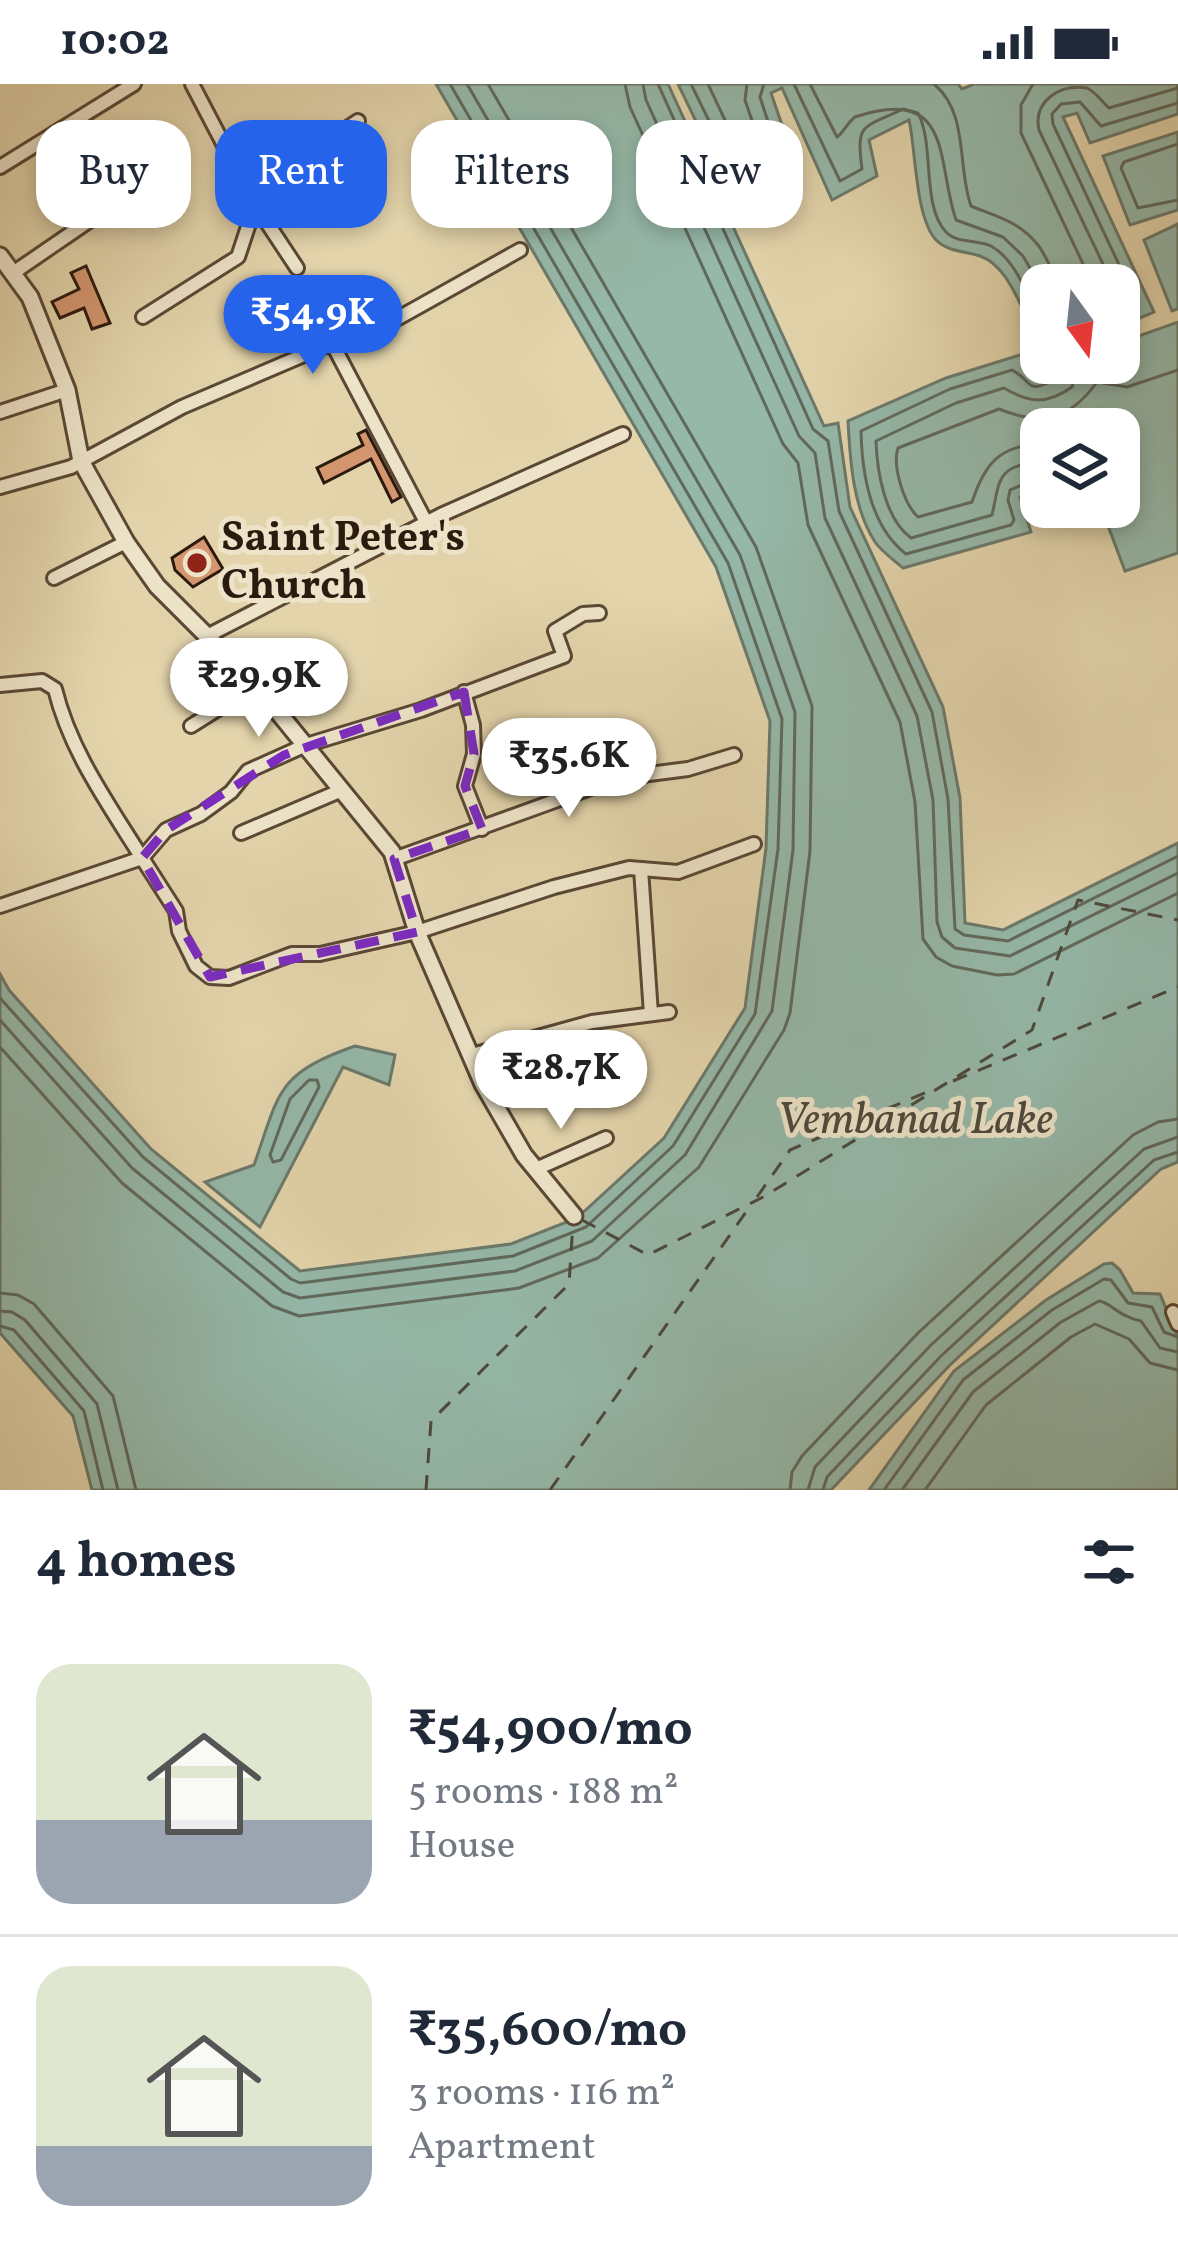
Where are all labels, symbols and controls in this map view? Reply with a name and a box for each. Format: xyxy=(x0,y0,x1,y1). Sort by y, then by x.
text: 10:02 xyxy=(60,11,170,74)
chip: Buy xyxy=(36,120,191,228)
chip: Rent xyxy=(215,120,387,228)
chip: Filters xyxy=(411,120,612,228)
chip: New xyxy=(636,120,803,228)
north arrow xyxy=(1020,264,1140,384)
map controls xyxy=(1020,264,1140,528)
pin: ₹54.9K xyxy=(215,275,411,377)
text: ₹54.9K xyxy=(251,287,375,341)
button: layers xyxy=(1020,408,1140,528)
place label: Saint Peter's Church xyxy=(221,510,465,617)
marker: Saint Peter's Church xyxy=(184,550,210,576)
pin: ₹29.9K xyxy=(161,638,357,740)
text: ₹29.9K xyxy=(197,650,321,704)
pin: ₹35.6K xyxy=(471,718,667,820)
text: ₹35.6K xyxy=(508,730,630,784)
pin: ₹28.7K xyxy=(463,1030,659,1132)
text: ₹28.7K xyxy=(501,1042,621,1096)
water label: Vembanad Lake xyxy=(777,1090,1054,1153)
text: 4 homes xyxy=(36,1527,237,1598)
icon: filters xyxy=(1076,1529,1142,1595)
text: ₹54,900/mo xyxy=(408,1695,693,1766)
icon: home xyxy=(132,1712,276,1856)
text: 5 rooms · 188 m² xyxy=(408,1766,678,1820)
text: House xyxy=(408,1820,515,1874)
text: ₹35,600/mo xyxy=(408,1996,687,2067)
icon: home xyxy=(132,2014,276,2158)
text: 3 rooms · 116 m² xyxy=(408,2067,675,2121)
text: Apartment xyxy=(408,2121,596,2175)

